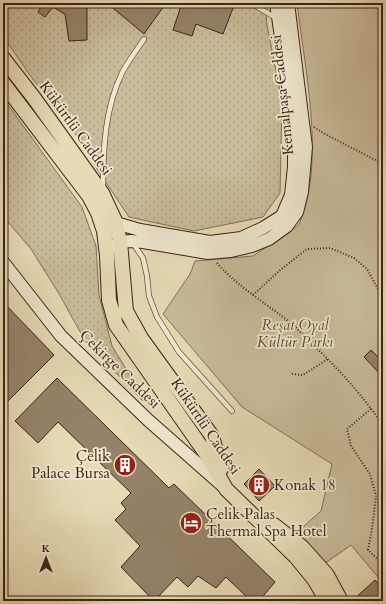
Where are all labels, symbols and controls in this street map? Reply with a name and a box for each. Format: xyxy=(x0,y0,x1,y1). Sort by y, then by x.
street label: Kemalpaşa Caddesi xyxy=(266,34,298,156)
street label: Kükürtlü Caddesi xyxy=(35,77,117,179)
park label: Reşat Oyal Kültür Parkı xyxy=(257,315,333,352)
street label: Çekirge Caddesi xyxy=(75,325,165,413)
street label: Kükürtlü Caddesi xyxy=(166,374,246,478)
place label: Çelik Palace Bursa xyxy=(31,446,111,483)
building icon: Çelik Palace Bursa xyxy=(112,452,138,478)
building icon: Konak 18 xyxy=(246,472,272,498)
place label: Konak 18 xyxy=(274,475,336,495)
place label: Çelik Palas Thermal Spa Hotel xyxy=(206,504,327,541)
hotel icon: Çelik Palas Thermal Spa Hotel xyxy=(178,510,204,536)
north arrow xyxy=(26,538,66,578)
text: K xyxy=(42,541,51,556)

